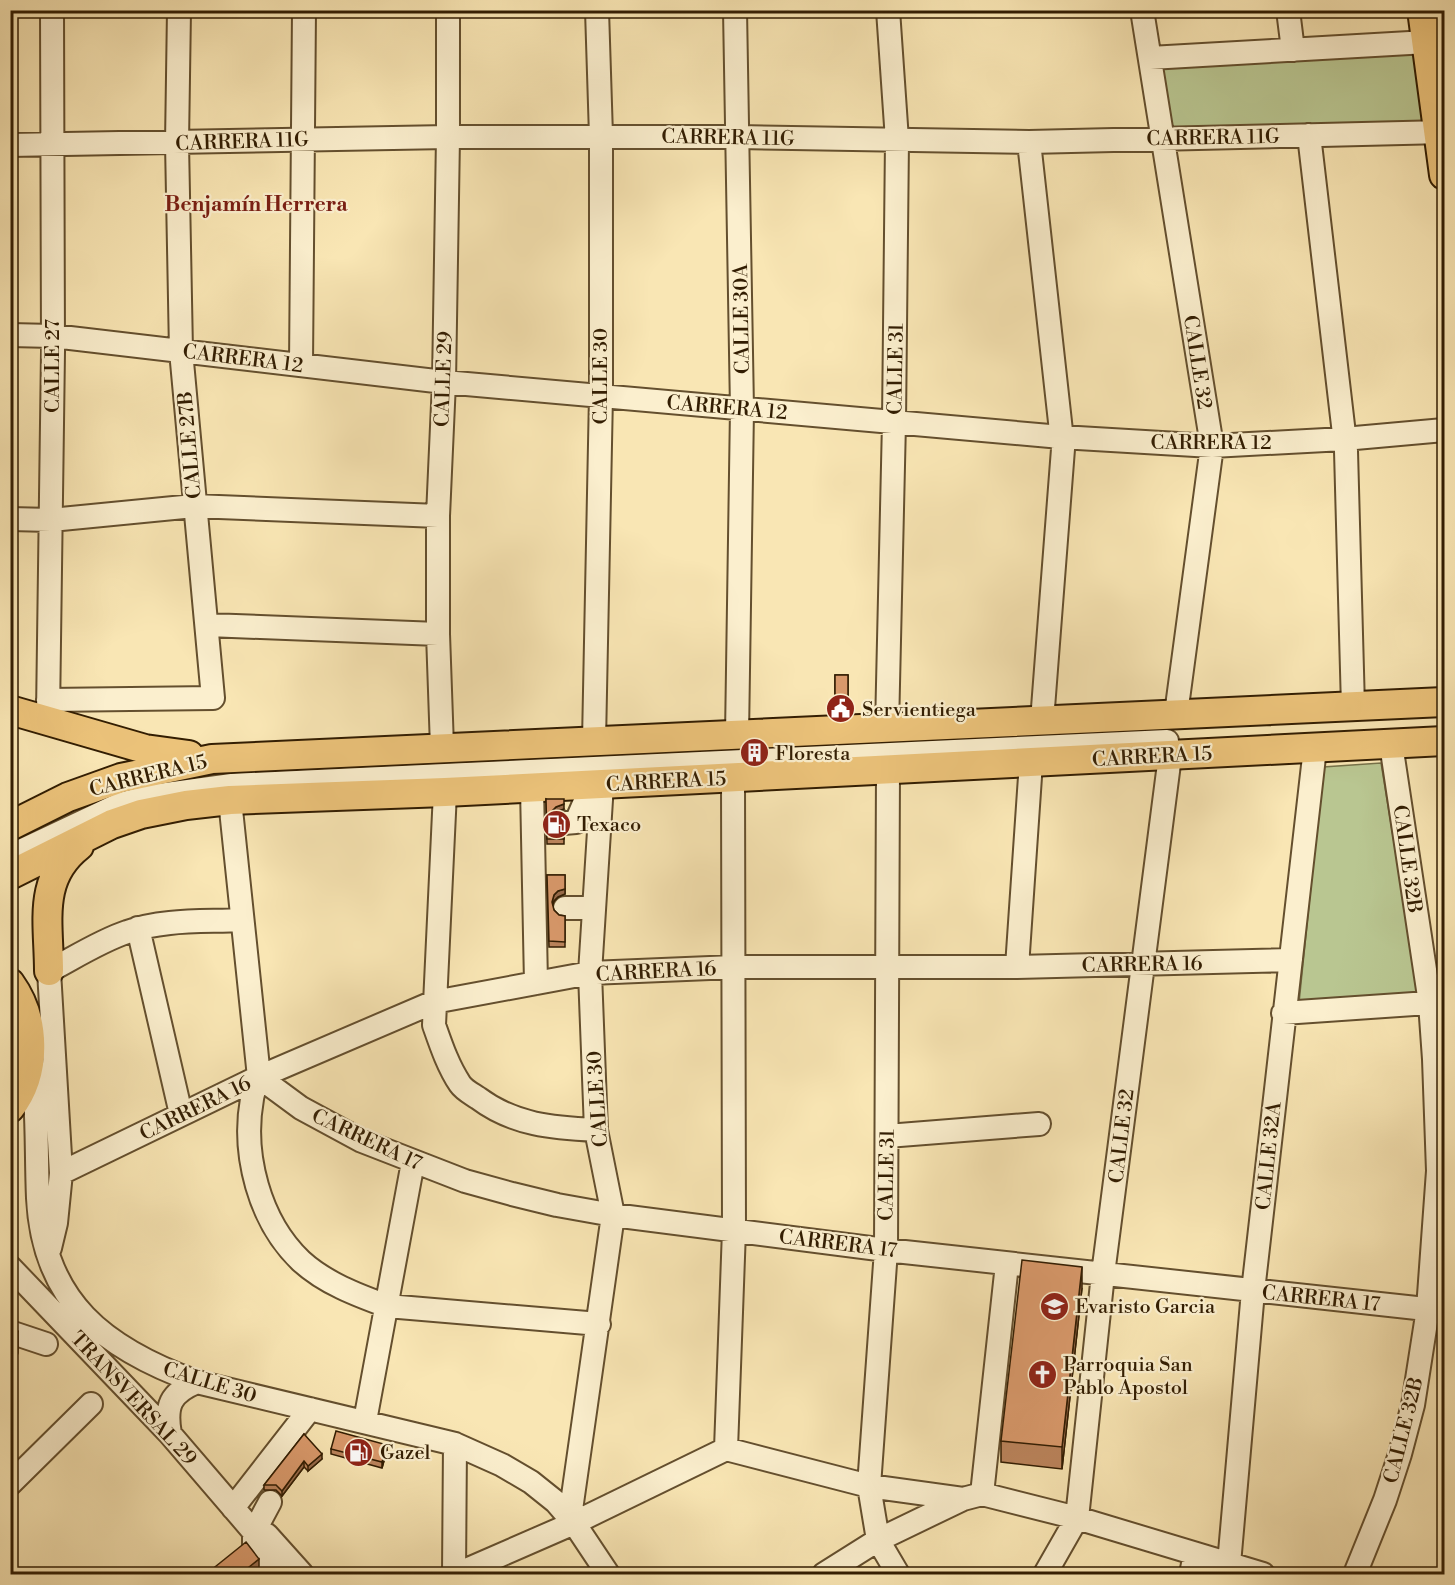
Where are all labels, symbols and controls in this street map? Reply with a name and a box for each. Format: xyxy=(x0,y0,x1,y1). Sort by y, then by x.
street label: CARRERA 11G xyxy=(661,125,795,152)
street label: CARRERA 11G xyxy=(1146,125,1280,152)
street label: CARRERA 11G xyxy=(175,128,309,157)
district label: Benjamín Herrera xyxy=(164,192,348,218)
street label: CALLE 30A xyxy=(729,262,756,374)
street label: CALLE 32 xyxy=(1177,313,1216,411)
street label: CALLE 27 xyxy=(41,319,66,413)
street label: CALLE 31 xyxy=(883,323,910,415)
street label: CALLE 30 xyxy=(589,328,614,424)
street label: CALLE 29 xyxy=(430,331,459,427)
street label: CARRERA 12 xyxy=(181,340,305,379)
street label: CALLE 27B xyxy=(173,390,208,500)
street label: CARRERA 12 xyxy=(665,391,788,426)
street label: CARRERA 12 xyxy=(1150,431,1272,456)
public building icon: Servientiega xyxy=(825,693,857,725)
place label: Servientiega xyxy=(862,698,977,723)
building icon: Floresta xyxy=(738,737,770,769)
place label: Floresta xyxy=(775,742,851,767)
street label: CARRERA 15 xyxy=(1091,742,1213,773)
street label: CARRERA 15 xyxy=(87,750,210,803)
street label: CARRERA 15 xyxy=(605,767,727,798)
street label: CALLE 32B xyxy=(1387,804,1426,915)
fuel station icon: Texaco xyxy=(540,808,572,840)
place label: Texaco xyxy=(577,813,641,838)
street label: CARRERA 16 xyxy=(1081,952,1203,979)
street label: CARRERA 16 xyxy=(595,957,717,988)
street label: CALLE 30 xyxy=(583,1050,614,1148)
street label: CARRERA 16 xyxy=(136,1072,255,1147)
street label: CALLE 32 xyxy=(1104,1088,1141,1185)
street label: CALLE 32A xyxy=(1251,1100,1288,1211)
street label: CARRERA 17 xyxy=(307,1104,425,1177)
street label: CALLE 31 xyxy=(874,1129,901,1221)
street label: CARRERA 17 xyxy=(777,1225,898,1264)
street label: CARRERA 17 xyxy=(1261,1281,1381,1318)
school or university icon: Evaristo Garcia xyxy=(1038,1290,1070,1322)
place label: Evaristo Garcia xyxy=(1075,1295,1216,1320)
street label: TRANSVERSAL 29 xyxy=(64,1327,202,1471)
place label: Parroquia San Pablo Apostol xyxy=(1063,1353,1193,1401)
street label: CALLE 30 xyxy=(160,1357,259,1410)
church icon: Parroquia San Pablo Apostol xyxy=(1026,1359,1058,1391)
street label: CALLE 32B xyxy=(1379,1374,1430,1486)
fuel station icon: Gazel xyxy=(343,1436,375,1468)
place label: Gazel xyxy=(380,1441,431,1466)

